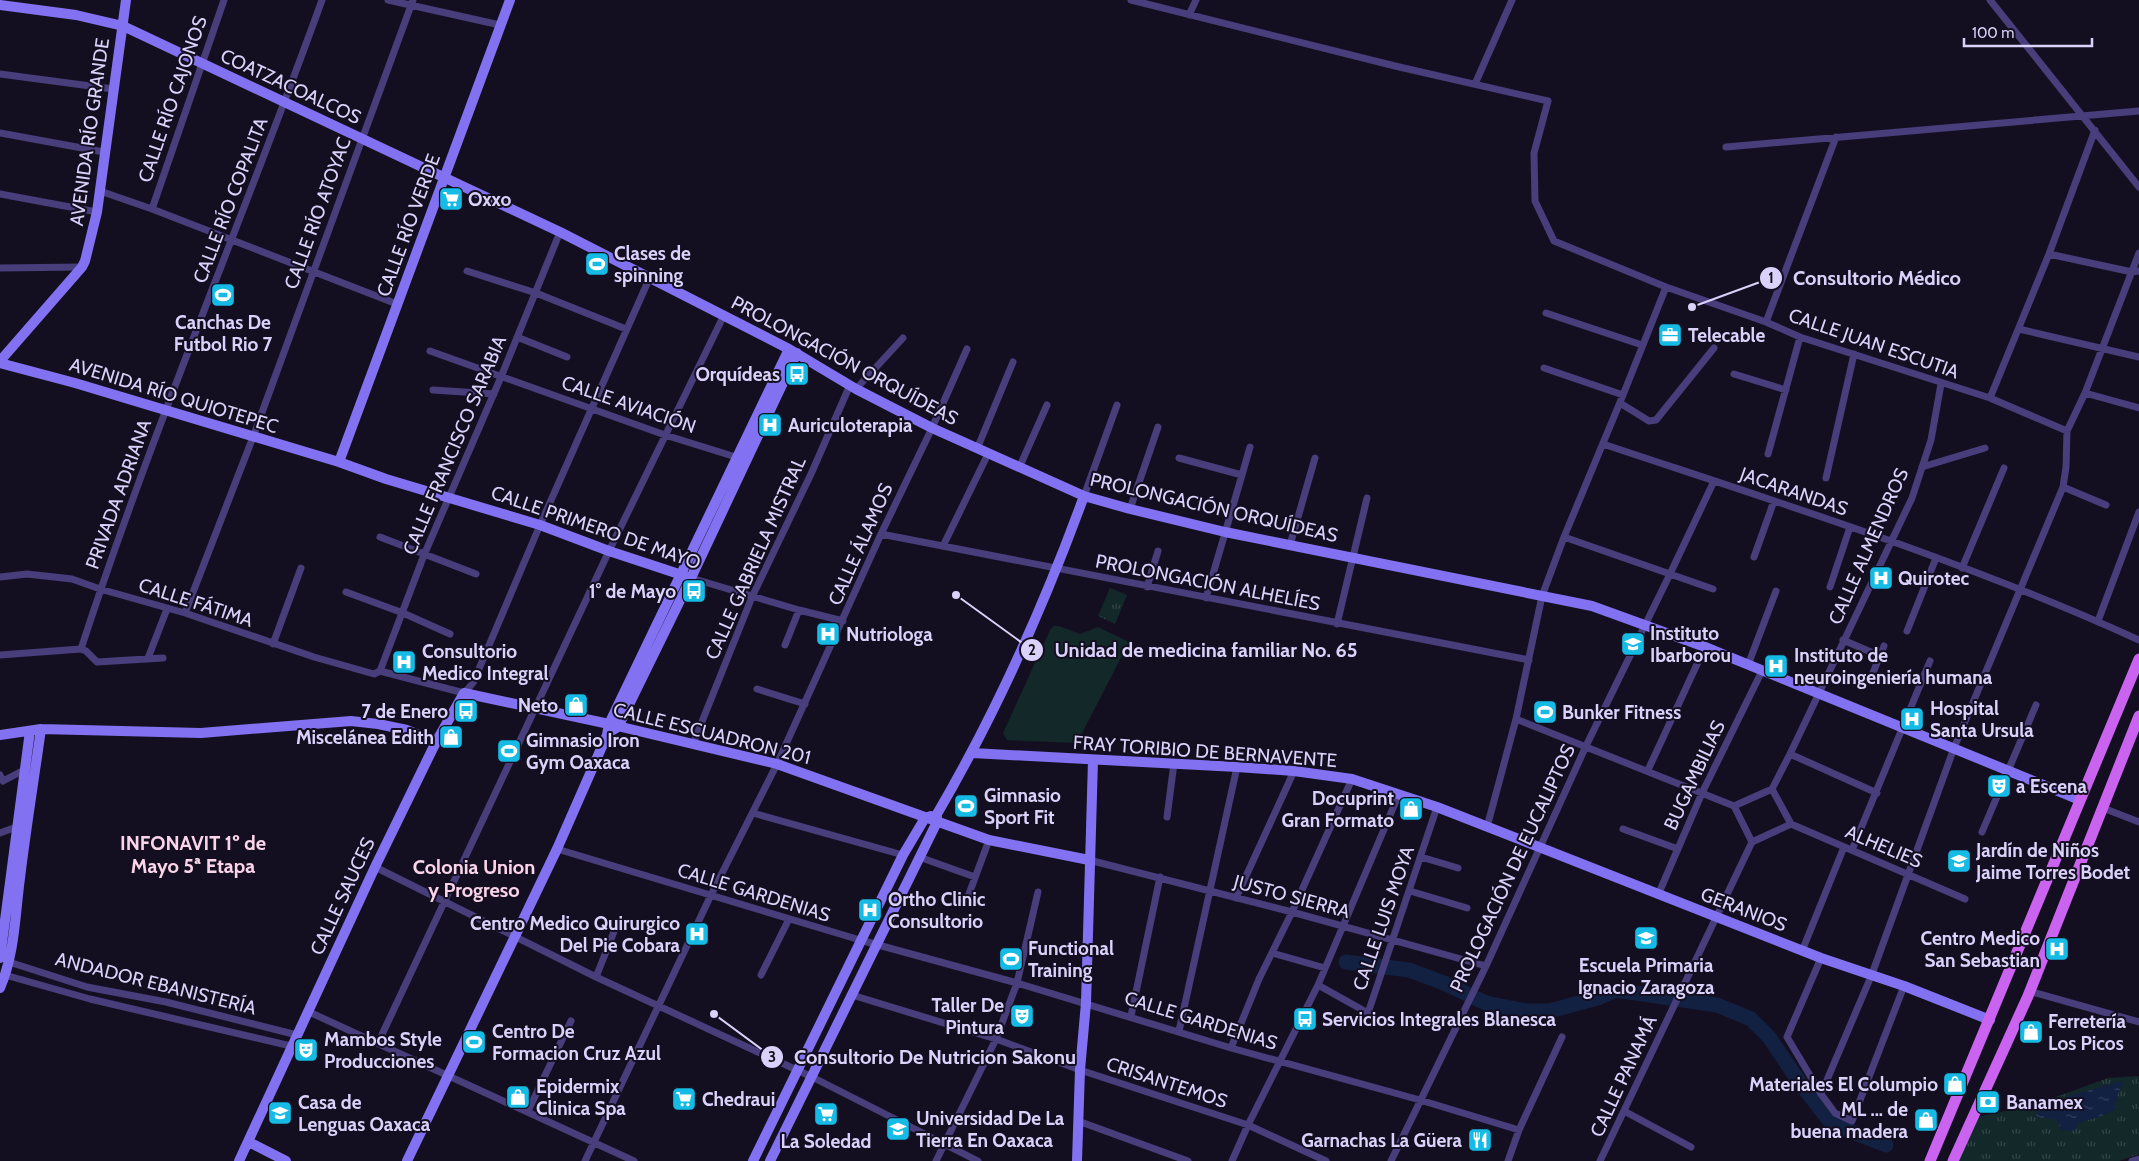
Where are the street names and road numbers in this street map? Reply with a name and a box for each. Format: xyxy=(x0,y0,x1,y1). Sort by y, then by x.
street label: CALLE RÍO CAJONOS xyxy=(132,13,212,185)
street label: AVENIDA RÍO GRANDE xyxy=(64,36,114,228)
street label: COATZACOALCOS xyxy=(217,44,365,129)
street label: CALLE RÍO COPALITA xyxy=(187,114,273,286)
street label: CALLE RÍO ATOYAC xyxy=(278,134,356,292)
street label: CALLE RÍO VERDE xyxy=(371,150,445,300)
street label: PROLONGACIÓN ORQUÍDEAS xyxy=(727,290,963,430)
street label: CALLE JUAN ESCUTIA xyxy=(1786,304,1962,384)
street label: CALLE FRANCISCO SARABIA xyxy=(398,332,511,558)
street label: AVENIDA RÍO QUIOTEPEC xyxy=(67,352,281,438)
street label: CALLE AVIACIÓN xyxy=(559,370,699,438)
street label: PRIVADA ADRIANA xyxy=(81,416,156,572)
street label: CALLE GABRIELA MISTRAL xyxy=(700,453,811,663)
street label: JACARANDAS xyxy=(1736,462,1851,521)
street label: CALLE ALMENDROS xyxy=(1824,464,1913,628)
street label: PROLONGACIÓN ORQUÍDEAS xyxy=(1088,467,1340,547)
street label: CALLE ÁLAMOS xyxy=(822,479,898,609)
street label: CALLE PRIMERO DE MAYO xyxy=(488,481,704,574)
street label: PROLONGACIÓN ALHELÍES xyxy=(1094,548,1322,616)
street label: CALLE FÁTIMA xyxy=(136,572,257,632)
street label: CALLE ESCUADRON 201 xyxy=(611,698,813,769)
street label: BUGAMBILIAS xyxy=(1659,717,1730,834)
street label: FRAY TORIBIO DE BERNAVENTE xyxy=(1072,731,1338,772)
street label: PROLOGACIÓN DE EUCALIPTOS xyxy=(1444,740,1580,996)
street label: ALHELIES xyxy=(1842,820,1926,873)
street label: CALLE SAUCES xyxy=(305,834,380,959)
street label: CALLE LUIS MOYA xyxy=(1348,843,1419,993)
street label: CALLE GARDENIAS xyxy=(675,858,833,927)
street label: JUSTO SIERRA xyxy=(1230,870,1353,923)
street label: GERANIOS xyxy=(1697,883,1790,936)
street label: ANDADOR EBANISTERÍA xyxy=(53,946,259,1020)
street label: CALLE GARDENIAS xyxy=(1122,986,1280,1055)
street label: CALLE PANAMÁ xyxy=(1584,1011,1662,1141)
street label: CRISANTEMOS xyxy=(1103,1052,1230,1113)

